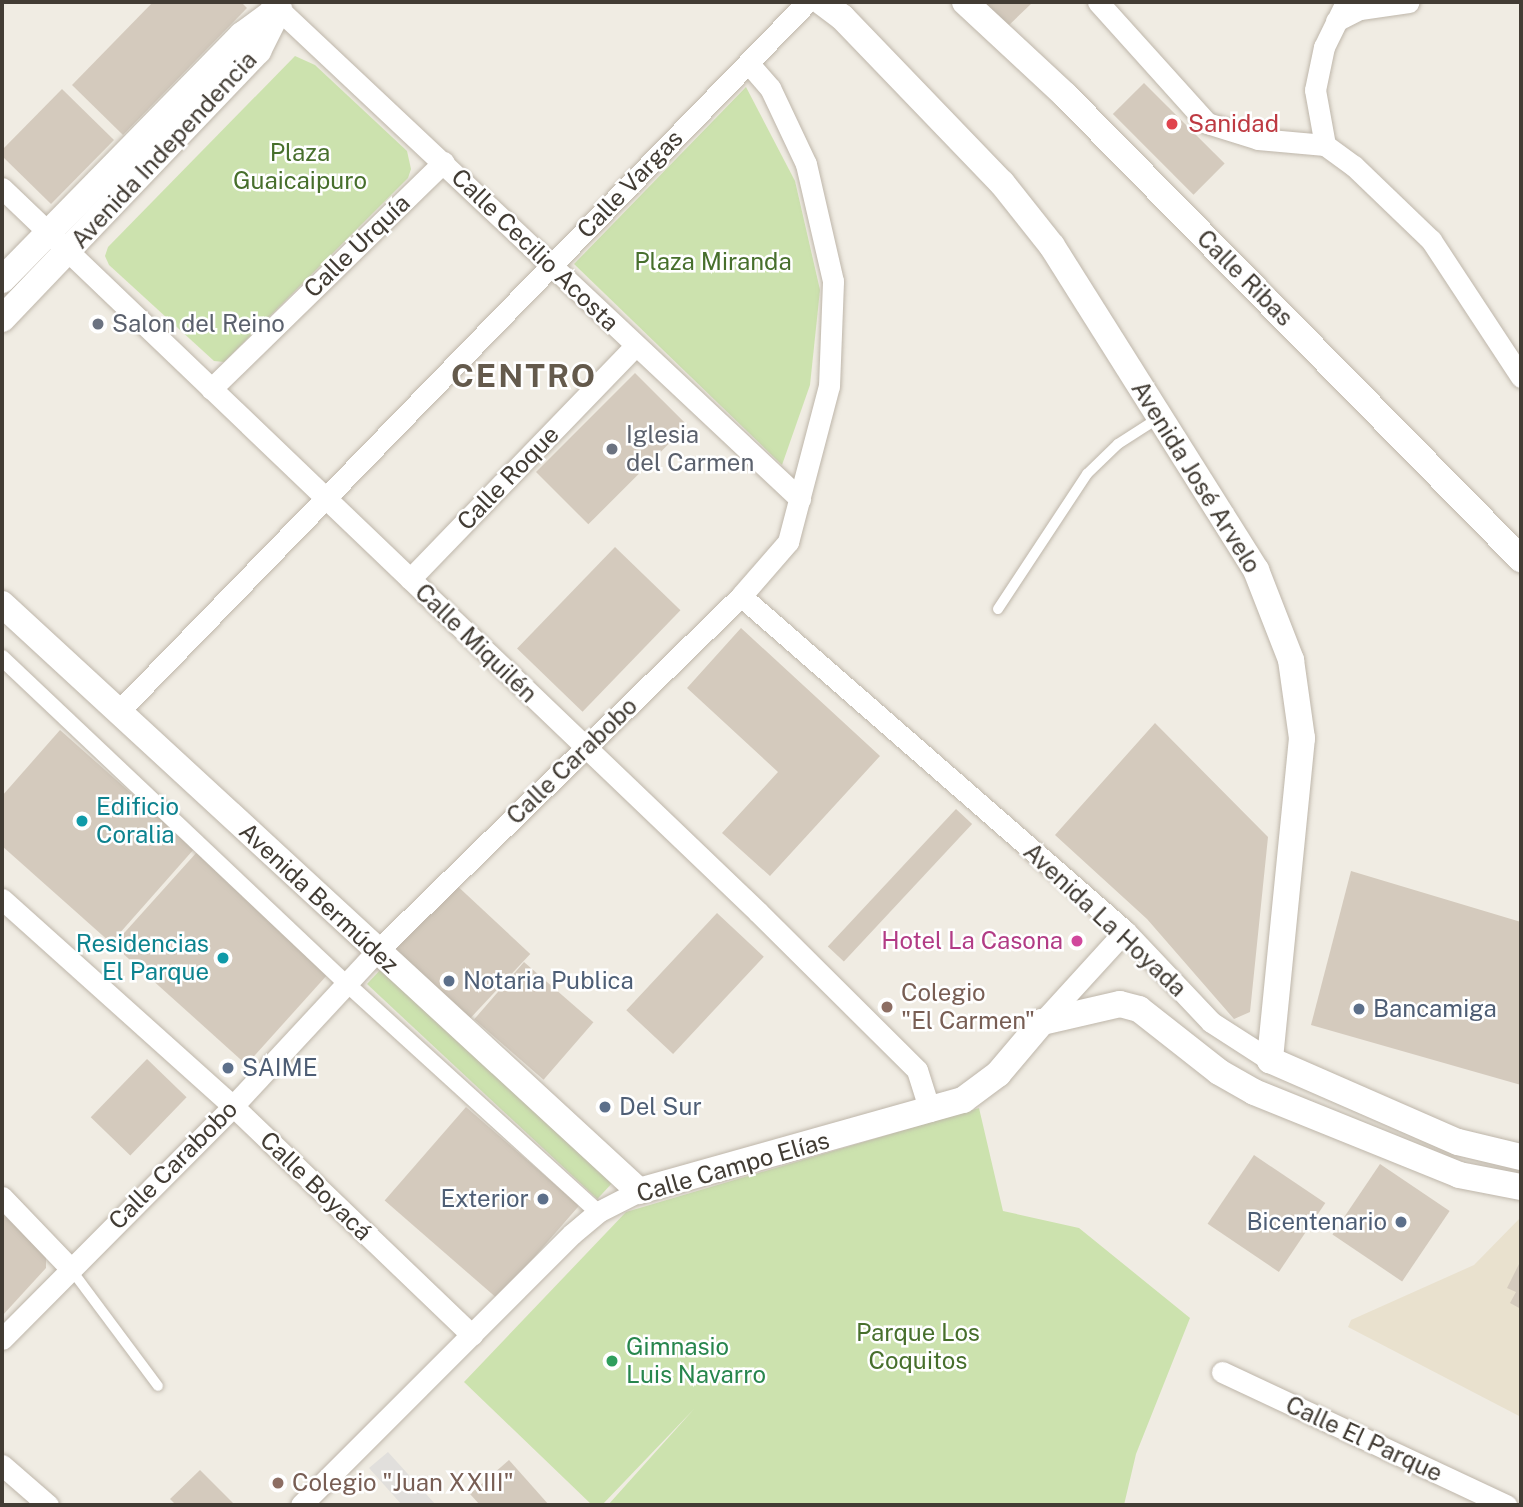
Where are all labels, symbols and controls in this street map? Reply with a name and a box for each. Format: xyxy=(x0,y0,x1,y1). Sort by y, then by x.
street label: Avenida Independencia xyxy=(65,46,263,254)
place label: Sanidad xyxy=(1188,110,1279,138)
marker: Sanidad xyxy=(1162,114,1182,134)
street label: Calle Vargas xyxy=(571,124,689,244)
park label: Plaza Guaicaipuro xyxy=(233,139,367,195)
street label: Calle Cecilio Acosta xyxy=(445,163,625,337)
street label: Calle Urquía xyxy=(298,188,416,304)
street label: Calle Ribas xyxy=(1191,224,1299,332)
park label: Plaza Miranda xyxy=(634,248,792,276)
place label: Salon del Reino xyxy=(112,310,285,338)
marker: Salon del Reino xyxy=(90,316,106,332)
district label: CENTRO xyxy=(452,357,596,395)
street label: Avenida José Arvelo xyxy=(1125,376,1267,578)
street label: Calle Roque xyxy=(451,420,565,536)
place label: Iglesia del Carmen xyxy=(626,421,754,477)
marker: Iglesia del Carmen xyxy=(604,441,620,457)
street label: Calle Miquilén xyxy=(409,578,543,708)
street label: Calle Carabobo xyxy=(501,692,643,830)
place label: Edificio Coralia xyxy=(96,793,179,849)
marker: Edificio Coralia xyxy=(74,813,90,829)
street label: Avenida Bermúdez xyxy=(233,817,405,979)
street label: Avenida La Hoyada xyxy=(1018,837,1192,1003)
place label: Hotel La Casona xyxy=(881,927,1063,955)
place label: Residencias El Parque xyxy=(76,930,209,986)
marker: Hotel La Casona xyxy=(1069,933,1085,949)
marker: Residencias El Parque xyxy=(215,950,231,966)
place label: Notaria Publica xyxy=(463,967,634,995)
marker: Notaria Publica xyxy=(441,973,457,989)
place label: Colegio "El Carmen" xyxy=(901,979,1035,1035)
place label: Bancamiga xyxy=(1373,995,1497,1023)
marker: Colegio "El Carmen" xyxy=(879,999,895,1015)
marker: Bancamiga xyxy=(1351,1001,1367,1017)
place label: SAIME xyxy=(242,1054,318,1082)
marker: SAIME xyxy=(220,1060,236,1076)
place label: Del Sur xyxy=(619,1093,702,1121)
street label: Calle Carabobo xyxy=(103,1095,243,1235)
marker: Del Sur xyxy=(597,1099,613,1115)
street label: Calle Boyacá xyxy=(254,1126,378,1246)
street label: Calle Campo Elías xyxy=(633,1126,833,1208)
place label: Exterior xyxy=(440,1185,529,1213)
marker: Exterior xyxy=(535,1191,551,1207)
place label: Bicentenario xyxy=(1246,1208,1387,1236)
marker: Bicentenario xyxy=(1393,1214,1409,1230)
park label: Parque Los Coquitos xyxy=(856,1319,980,1375)
place label: Gimnasio Luis Navarro xyxy=(626,1333,766,1389)
marker: Gimnasio Luis Navarro xyxy=(604,1353,620,1369)
street label: Calle El Parque xyxy=(1281,1390,1447,1488)
place label: Colegio "Juan XXIII" xyxy=(292,1469,514,1497)
marker: Colegio "Juan XXIII" xyxy=(270,1475,286,1491)

